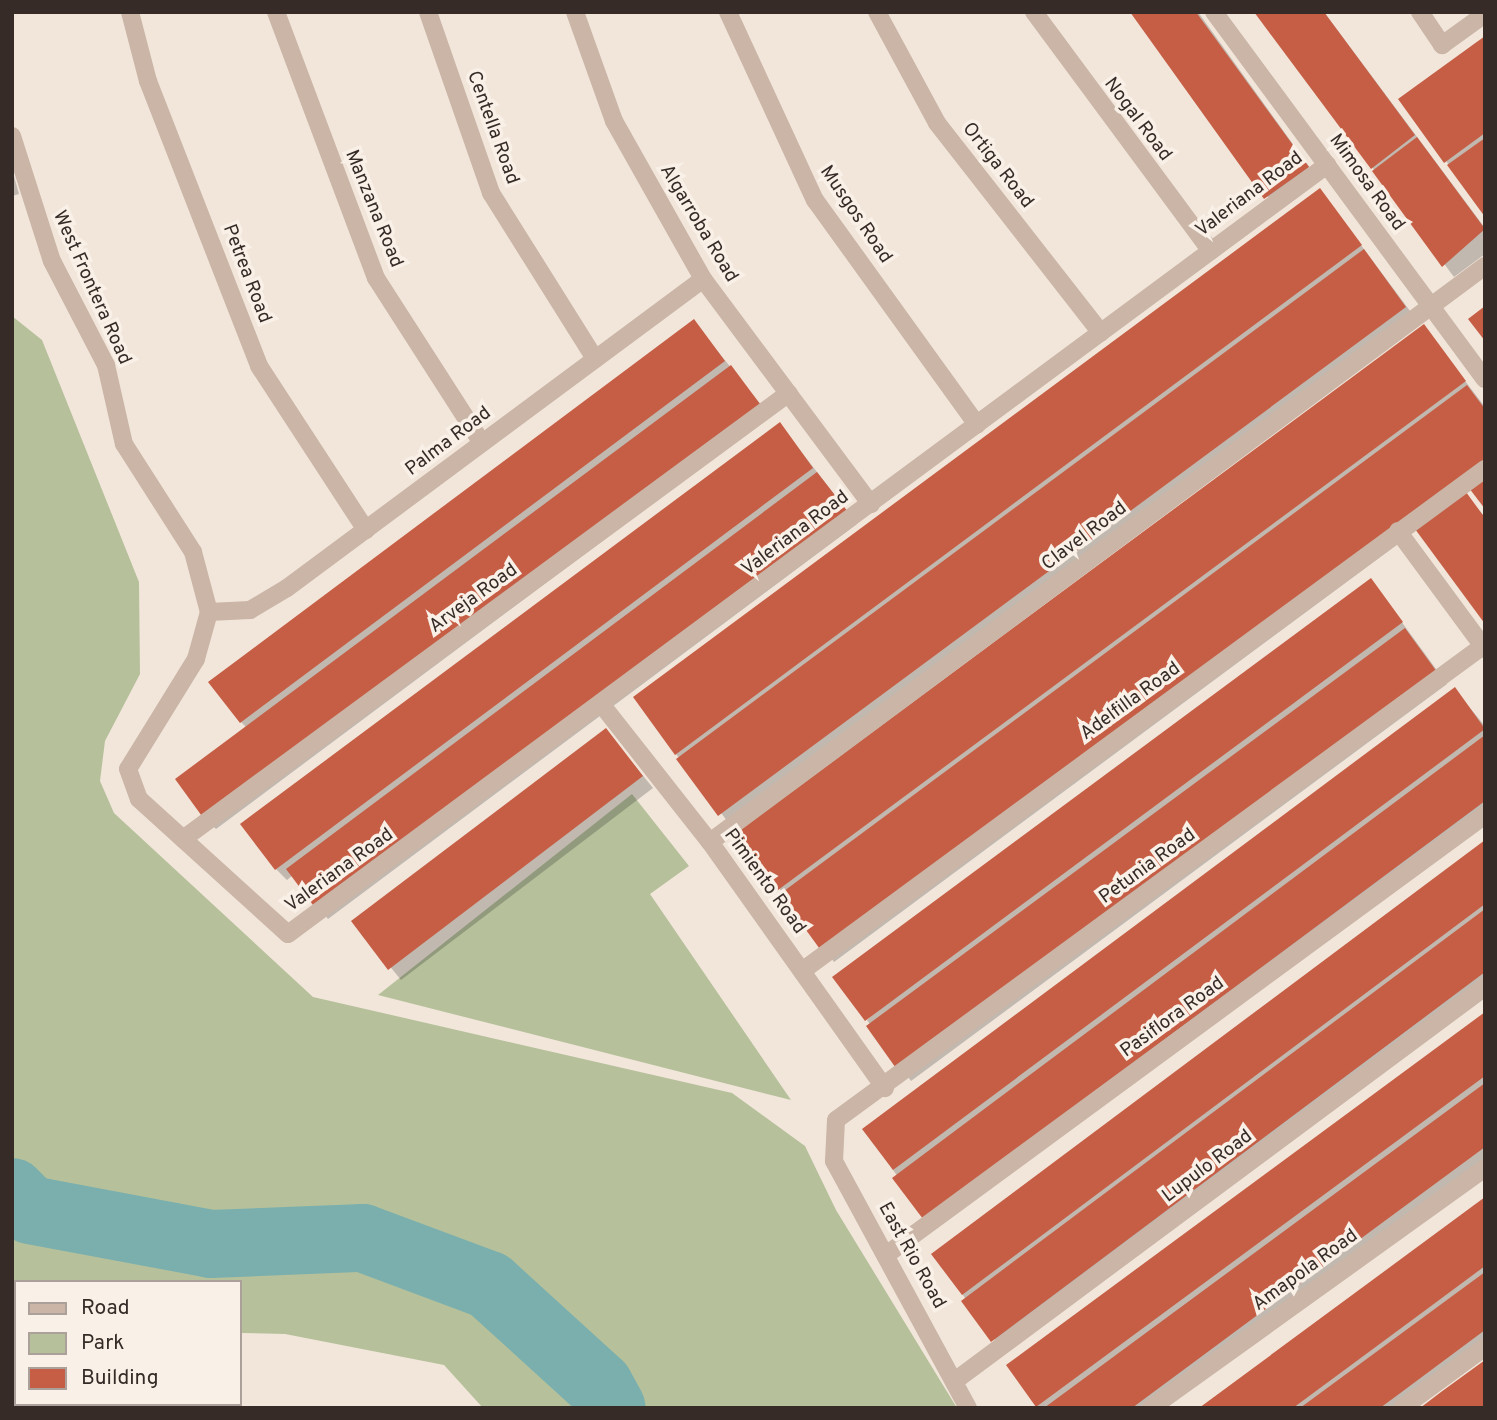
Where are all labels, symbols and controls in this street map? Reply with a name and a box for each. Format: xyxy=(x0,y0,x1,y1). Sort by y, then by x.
street label: Centella Road xyxy=(461,68,523,188)
street label: Nogal Road xyxy=(1098,74,1176,166)
street label: Ortiga Road xyxy=(956,119,1038,213)
street label: Mimosa Road xyxy=(1323,130,1409,236)
street label: Manzana Road xyxy=(339,147,407,271)
street label: Valeriana Road xyxy=(1192,147,1308,243)
street label: Algarroba Road xyxy=(654,161,742,287)
street label: Musgos Road xyxy=(814,162,896,268)
street label: West Frontera Road xyxy=(47,208,135,368)
street label: Petrea Road xyxy=(217,221,275,327)
street label: Palma Road xyxy=(402,402,496,482)
street label: Valeriana Road xyxy=(738,486,854,582)
street label: Clavel Road xyxy=(1038,498,1132,576)
street label: Arveja Road xyxy=(425,559,523,639)
street label: Adelfilla Road xyxy=(1077,658,1185,746)
street label: Valeriana Road xyxy=(282,824,398,918)
street label: Petunia Road xyxy=(1095,824,1201,910)
street label: Pimiento Road xyxy=(718,825,810,939)
street label: Pasiflora Road xyxy=(1117,973,1229,1063)
street label: Lupulo Road xyxy=(1158,1126,1258,1208)
street label: East Rio Road xyxy=(872,1199,950,1313)
street label: Amapola Road xyxy=(1249,1225,1363,1317)
legend xyxy=(14,1280,242,1406)
text: Road xyxy=(81,1295,130,1322)
text: Park xyxy=(81,1330,124,1357)
text: Building xyxy=(81,1365,159,1392)

